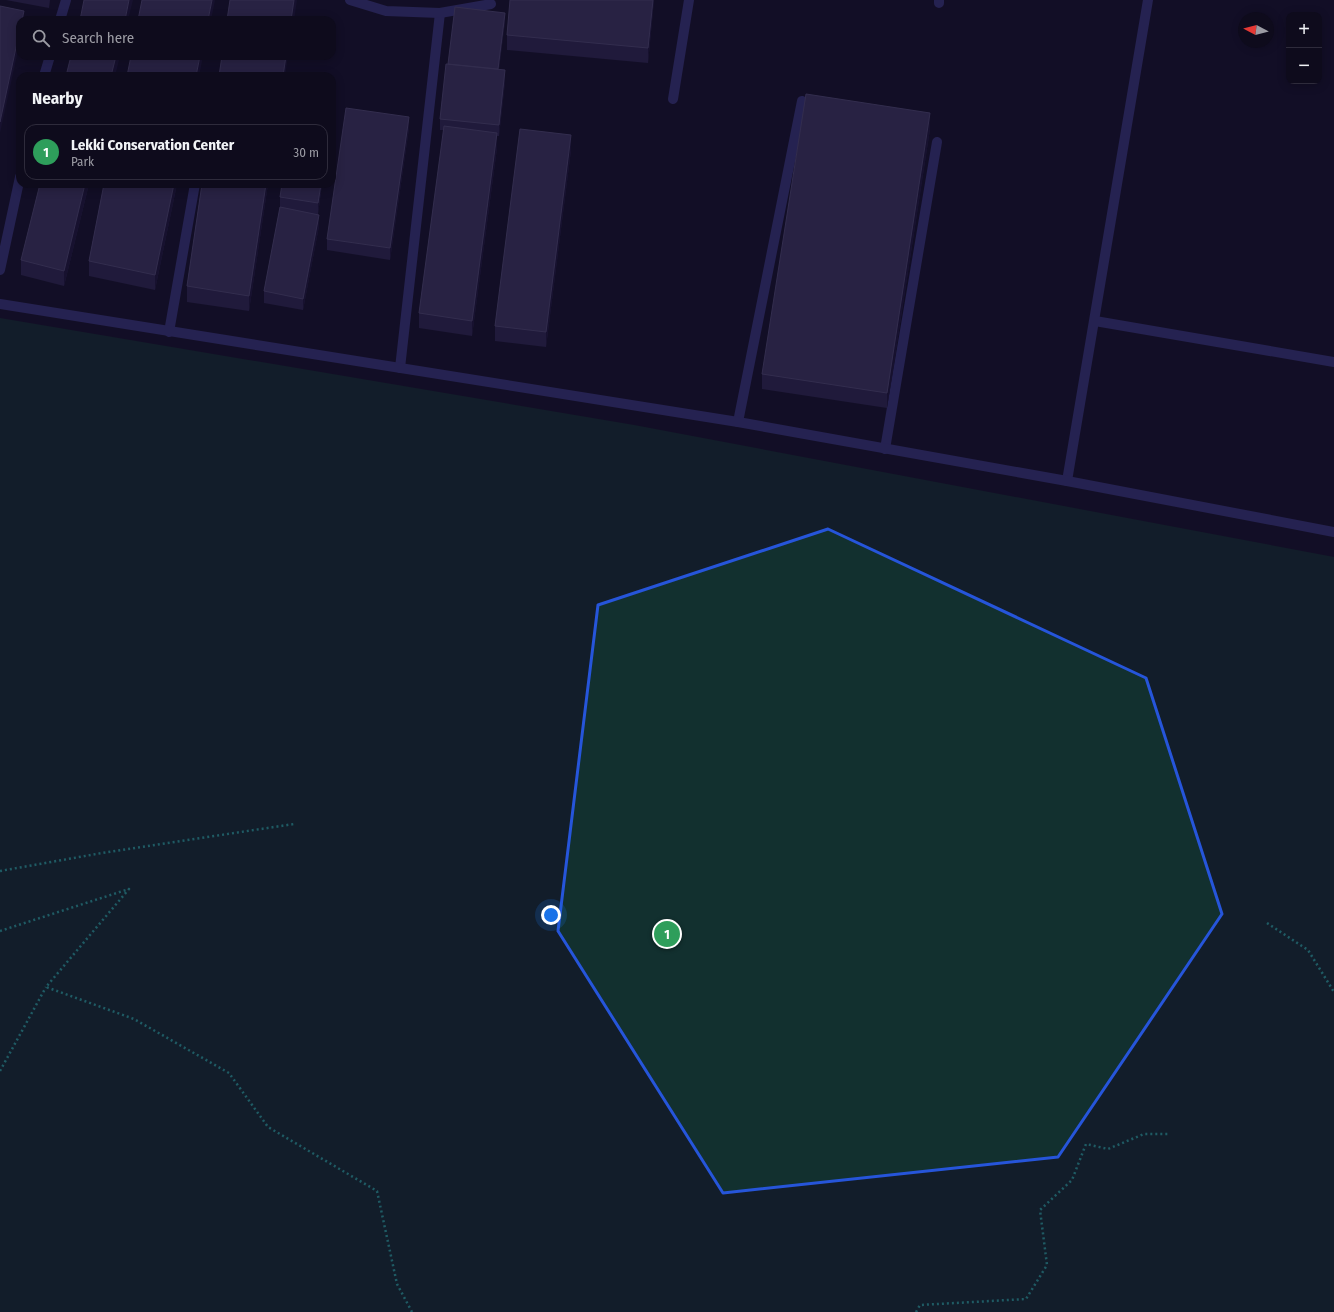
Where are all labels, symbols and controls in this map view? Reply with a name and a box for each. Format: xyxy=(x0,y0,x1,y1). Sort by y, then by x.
north arrow xyxy=(1238,12,1274,48)
map controls xyxy=(1286,12,1322,84)
button: + xyxy=(1286,12,1322,48)
search box xyxy=(16,16,336,60)
icon: search xyxy=(30,27,52,49)
text: Search here xyxy=(62,29,134,47)
button: − xyxy=(1286,48,1322,84)
text: Nearby xyxy=(32,88,83,109)
text: Lekki Conservation Center xyxy=(71,136,234,154)
text: 1 xyxy=(43,145,49,160)
text: 30 m xyxy=(293,145,319,160)
text: Park xyxy=(71,154,94,169)
your location xyxy=(541,905,561,925)
pin: 1 xyxy=(654,919,680,949)

